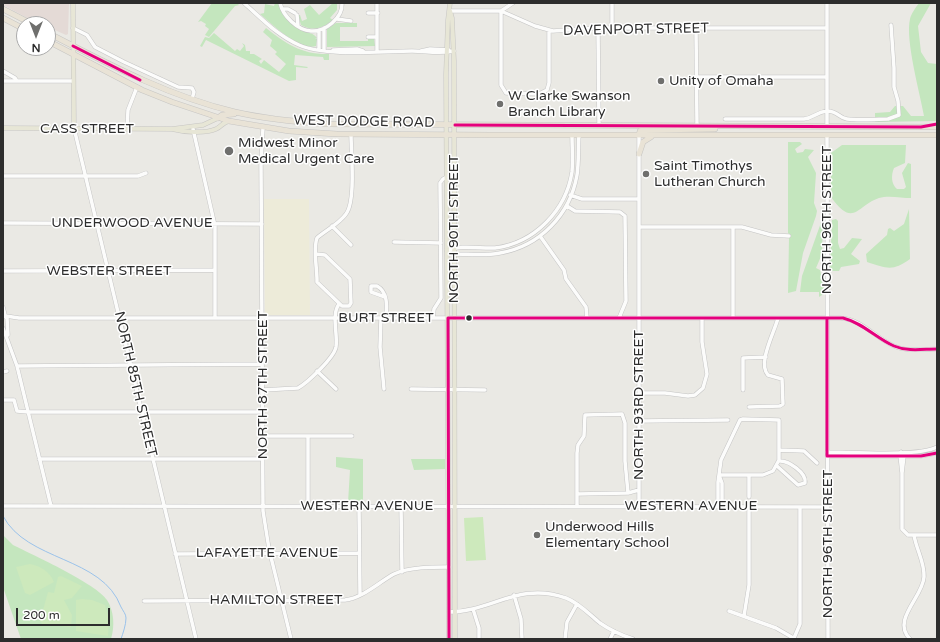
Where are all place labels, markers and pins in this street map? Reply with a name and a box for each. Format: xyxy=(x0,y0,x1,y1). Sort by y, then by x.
place label: Unity of Omaha xyxy=(669,73,774,89)
marker: Unity of Omaha xyxy=(656,76,666,86)
place label: W Clarke Swanson Branch Library xyxy=(508,88,631,120)
marker: W Clarke Swanson Branch Library xyxy=(495,99,505,109)
place label: Midwest Minor Medical Urgent Care xyxy=(238,135,374,168)
marker: Midwest Minor Medical Urgent Care xyxy=(223,145,235,157)
place label: Saint Timothys Lutheran Church xyxy=(654,158,766,190)
marker: Saint Timothys Lutheran Church xyxy=(641,169,651,179)
unlabelled marker xyxy=(464,313,474,323)
place label: Underwood Hills Elementary School xyxy=(545,519,669,552)
marker: Underwood Hills Elementary School xyxy=(532,530,542,540)

